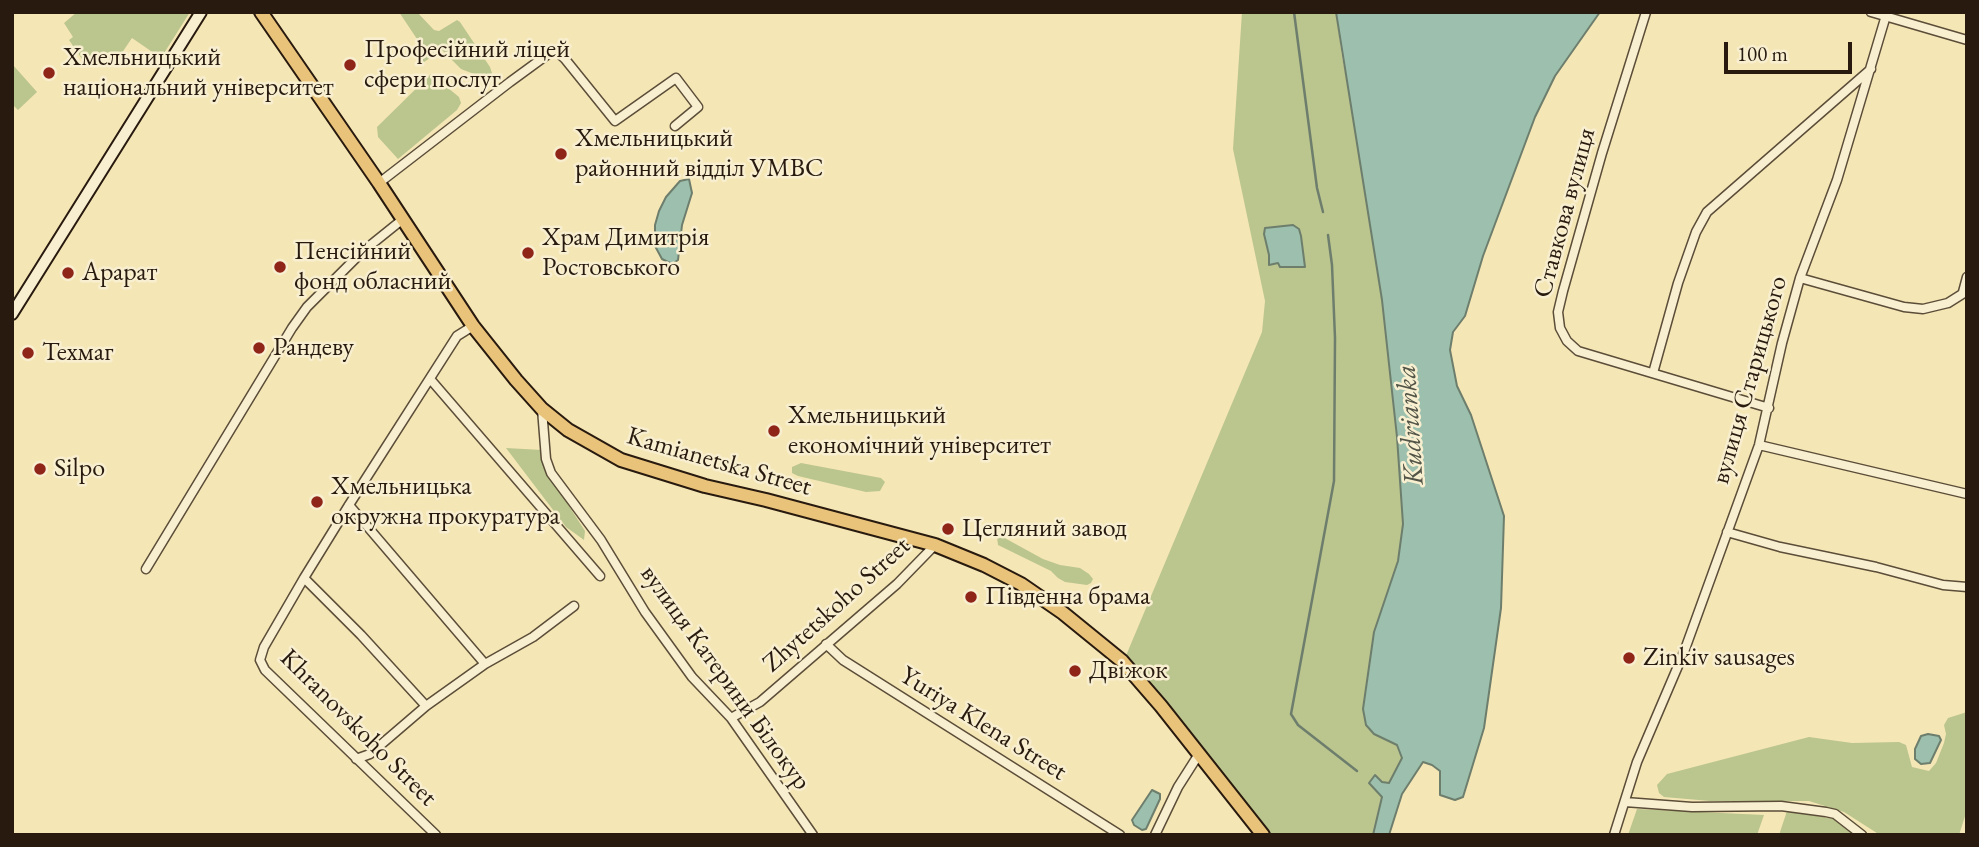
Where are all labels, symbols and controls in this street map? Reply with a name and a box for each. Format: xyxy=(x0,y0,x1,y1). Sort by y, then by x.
scale bar xyxy=(1727,28,1855,72)
place label: Професійний ліцей сфери послуг xyxy=(364,34,570,96)
text: 100 m xyxy=(1737,40,1788,67)
place label: Хмельницький національний університет xyxy=(63,42,334,104)
marker: Професійний ліцей сфери послуг xyxy=(342,57,358,73)
marker: Хмельницький національний університет xyxy=(41,65,57,81)
place label: Хмельницький районний відділ УМВС xyxy=(575,123,824,184)
street label: Ставкова вулиця xyxy=(1527,125,1603,301)
marker: Хмельницький районний відділ УМВС xyxy=(553,146,569,162)
place label: Храм Димитрія Ростовського xyxy=(542,222,709,284)
place label: Пенсійний фонд обласний xyxy=(294,236,451,298)
marker: Храм Димитрія Ростовського xyxy=(520,245,536,261)
place label: Арарат xyxy=(82,257,157,289)
marker: Пенсійний фонд обласний xyxy=(272,259,288,275)
marker: Арарат xyxy=(60,265,76,281)
street label: вулиця Старицького xyxy=(1705,272,1795,488)
place label: Рандеву xyxy=(273,332,354,364)
place label: Техмаг xyxy=(42,337,113,369)
marker: Рандеву xyxy=(251,340,267,356)
marker: Техмаг xyxy=(20,345,36,361)
water label: Kudrianka xyxy=(1390,364,1432,486)
place label: Хмельницький економічний університет xyxy=(788,400,1051,462)
street label: Kamianetska Street xyxy=(623,421,815,503)
marker: Хмельницький економічний університет xyxy=(766,423,782,439)
place label: Silpo xyxy=(54,453,105,485)
marker: Silpo xyxy=(32,461,48,477)
place label: Хмельницька окружна прокуратура xyxy=(331,471,560,532)
marker: Хмельницька окружна прокуратура xyxy=(309,494,325,510)
place label: Цегляний завод xyxy=(962,513,1127,545)
marker: Цегляний завод xyxy=(940,521,956,537)
street label: Zhytetskoho Street xyxy=(757,531,917,679)
street label: вулиця Катерини Білокур xyxy=(633,560,817,796)
place label: Південна брама xyxy=(985,581,1150,613)
marker: Південна брама xyxy=(963,589,979,605)
place label: Zinkiv sausages xyxy=(1643,642,1795,674)
street label: Khranovskoho Street xyxy=(273,643,443,813)
marker: Zinkiv sausages xyxy=(1621,650,1637,666)
place label: Двіжок xyxy=(1089,655,1168,687)
street label: Yuriya Klena Street xyxy=(894,660,1072,788)
marker: Двіжок xyxy=(1067,663,1083,679)

